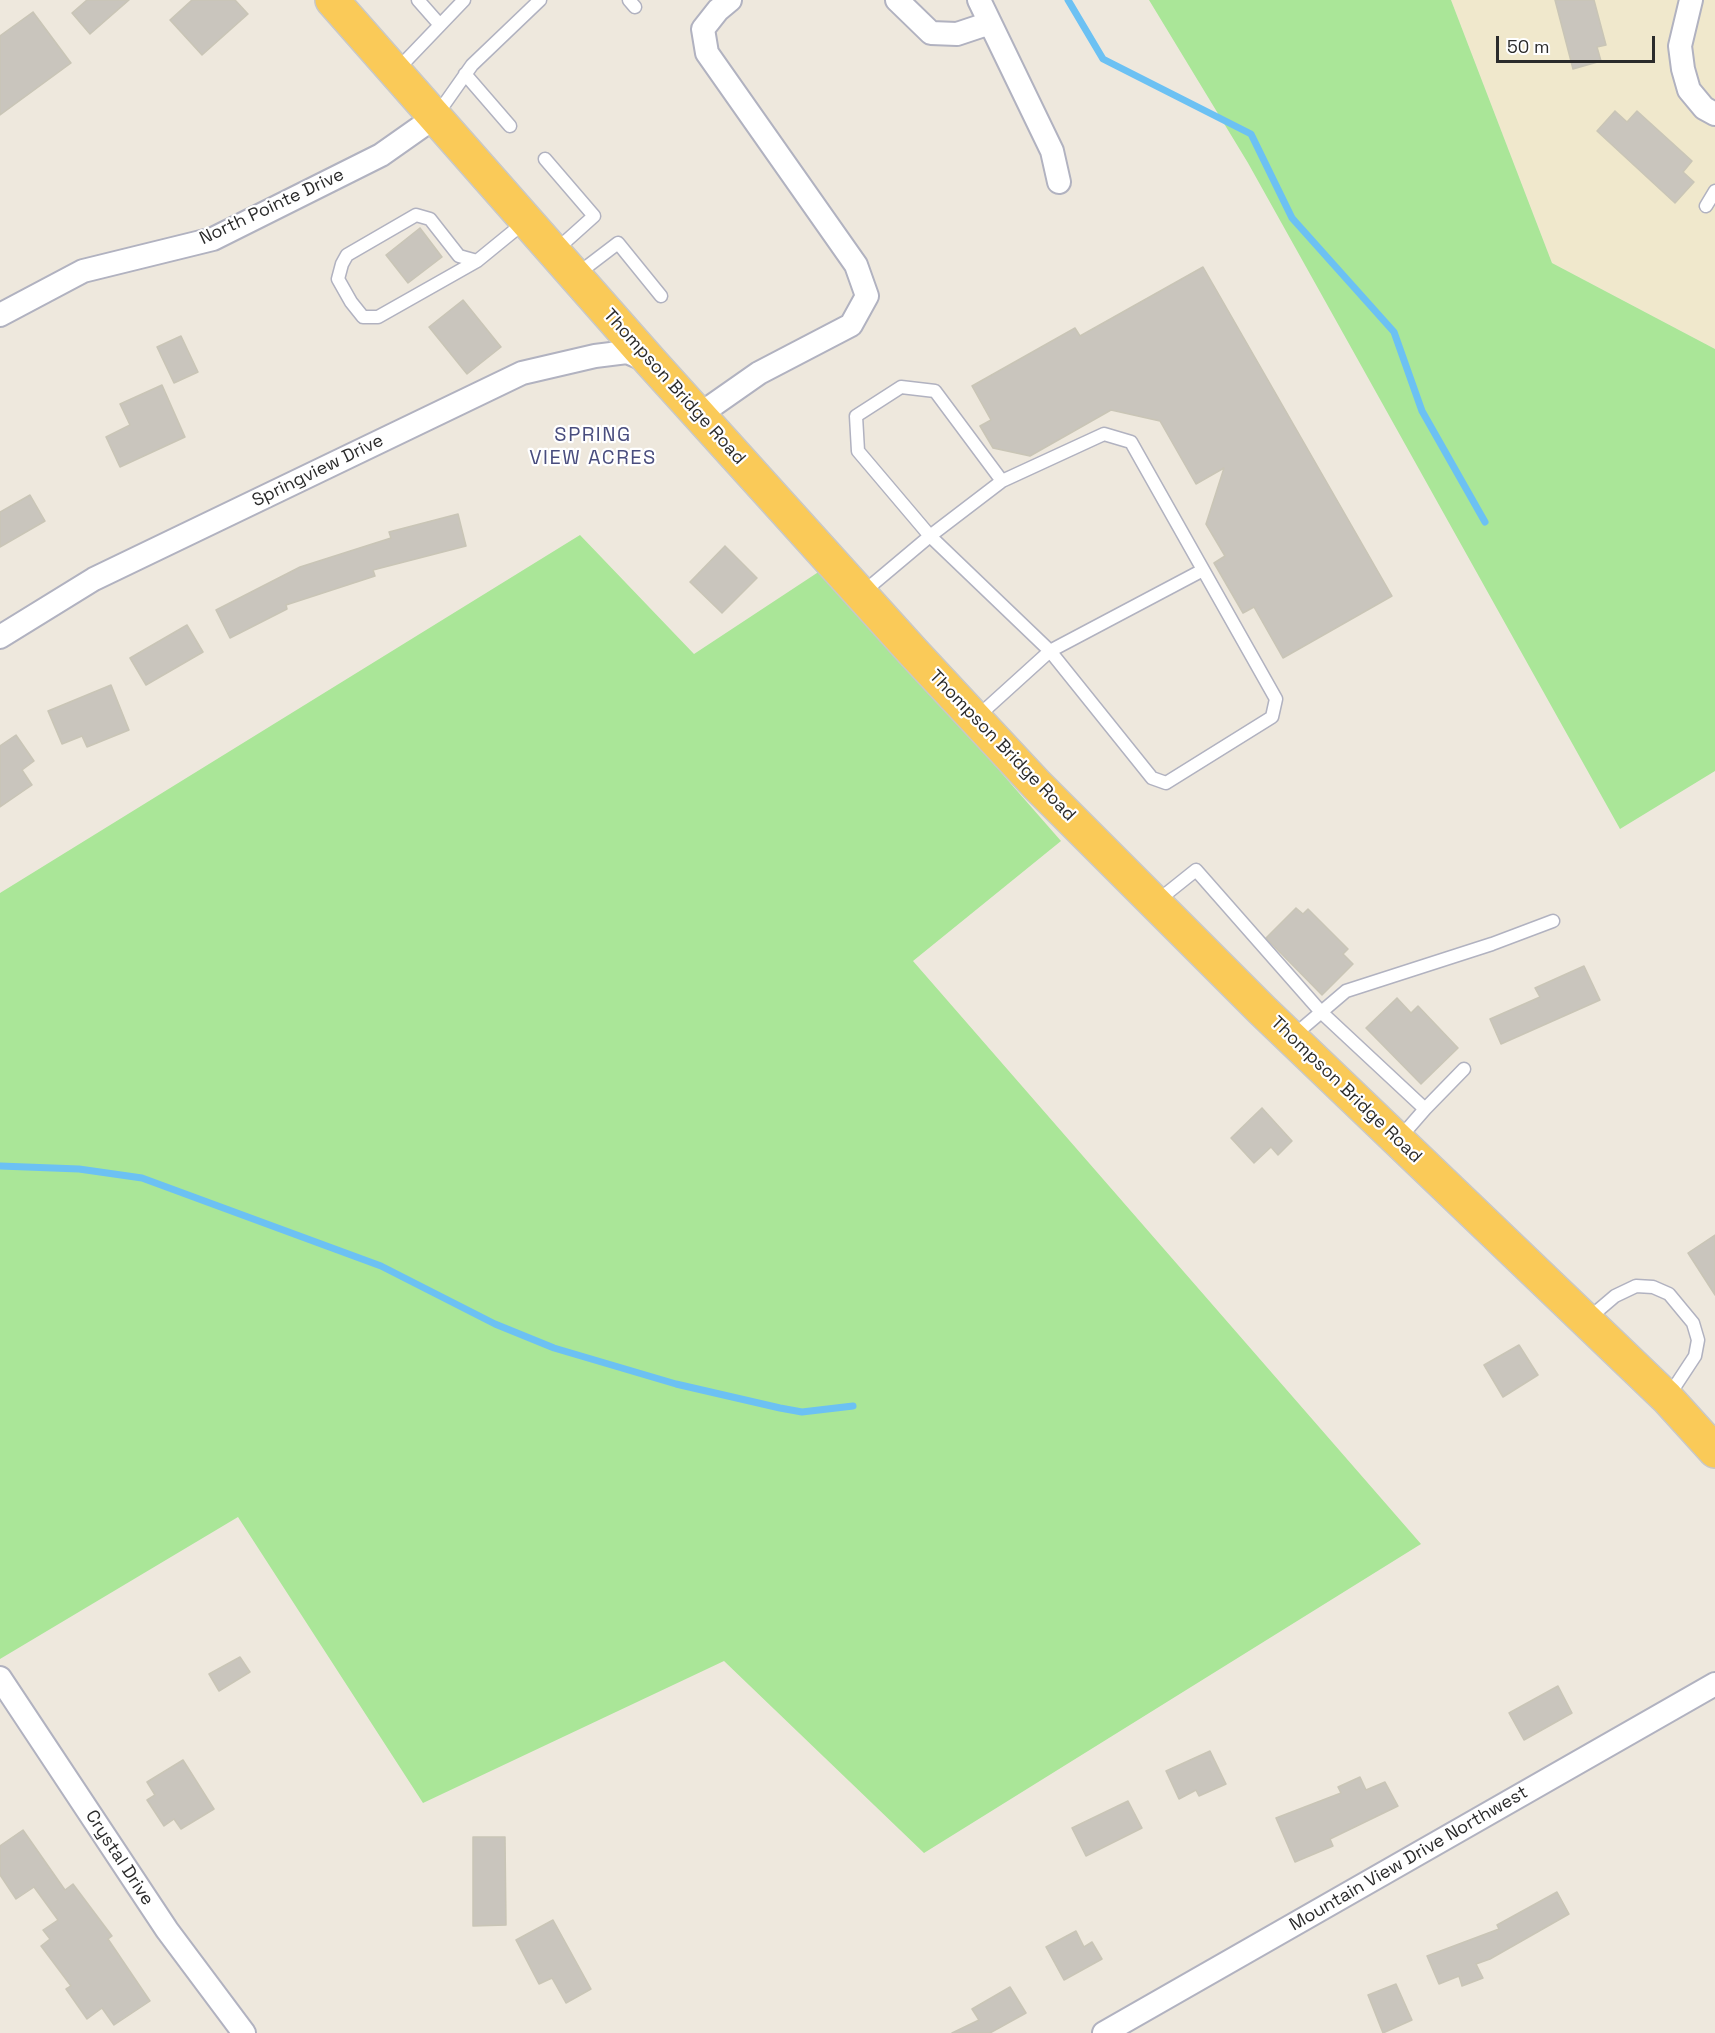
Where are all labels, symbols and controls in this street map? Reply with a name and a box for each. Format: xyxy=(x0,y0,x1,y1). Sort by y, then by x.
scale bar xyxy=(1499,24,1658,62)
text: 50 m xyxy=(1507,35,1549,58)
street label: North Pointe Drive xyxy=(196,164,348,250)
street label: Thompson Bridge Road xyxy=(598,305,750,469)
district label: SPRING VIEW ACRES xyxy=(529,424,657,471)
street label: Springview Drive xyxy=(249,430,387,512)
street label: Thompson Bridge Road xyxy=(924,666,1080,826)
street label: Thompson Bridge Road xyxy=(1266,1012,1426,1168)
street label: Mountain View Drive Northwest xyxy=(1286,1782,1532,1936)
street label: Crystal Drive xyxy=(80,1806,158,1910)

